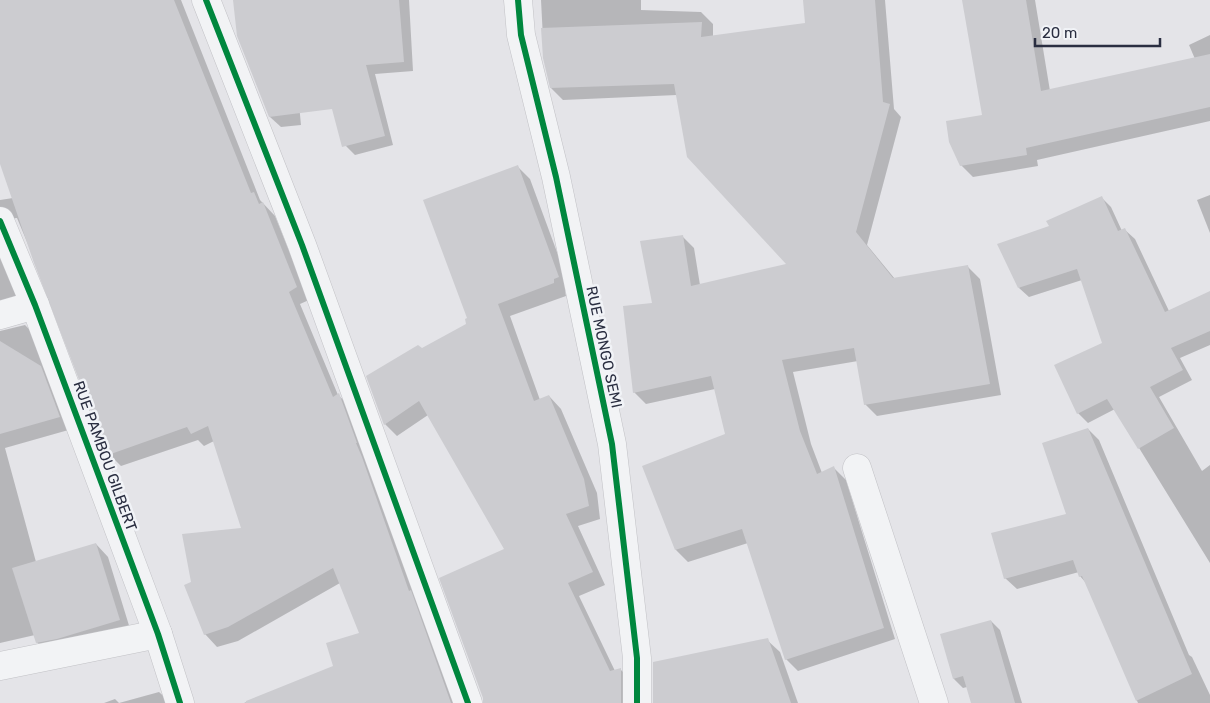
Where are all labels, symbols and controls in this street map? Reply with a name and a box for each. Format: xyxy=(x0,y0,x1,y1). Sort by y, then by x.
scale bar xyxy=(1035,15,1160,47)
text: 20 m xyxy=(1042,24,1077,42)
street label: RUE MONGO SEMI xyxy=(582,284,626,410)
street label: RUE PAMBOU GILBERT xyxy=(69,378,141,534)

